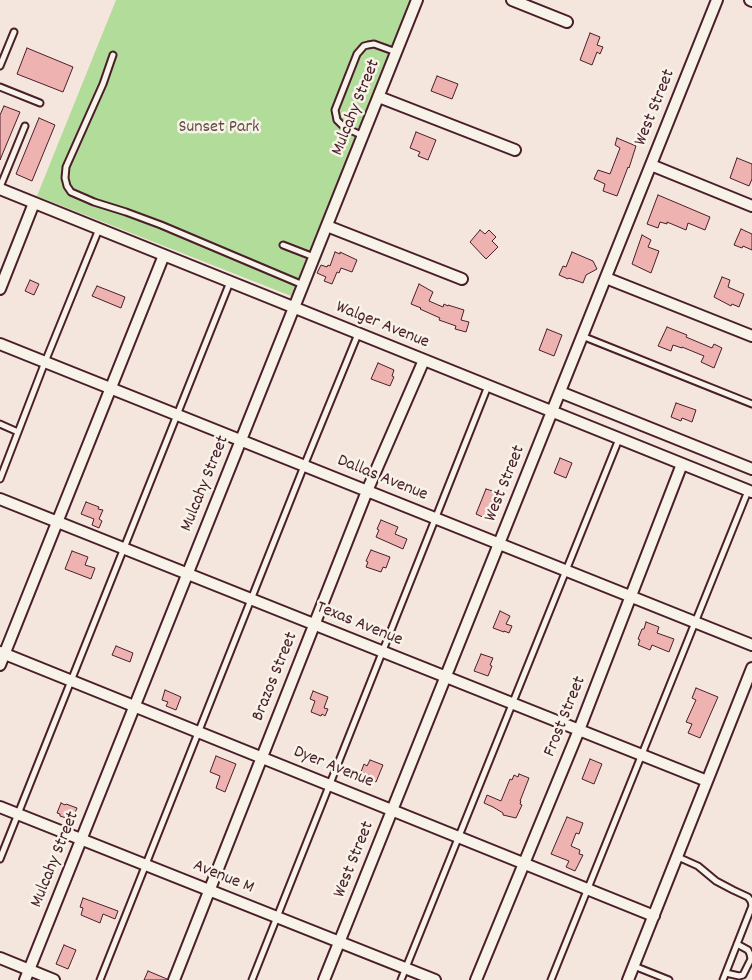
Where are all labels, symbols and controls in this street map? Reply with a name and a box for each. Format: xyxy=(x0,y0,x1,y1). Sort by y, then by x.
street label: Mulcahy Street xyxy=(328,57,386,159)
street label: West Street xyxy=(631,67,681,149)
park label: Sunset Park xyxy=(179,118,259,140)
street label: Walger Avenue xyxy=(332,297,432,355)
street label: Mulcahy Street xyxy=(177,433,235,535)
street label: West Street xyxy=(481,443,531,525)
street label: Dallas Avenue xyxy=(334,451,430,507)
street label: Texas Avenue xyxy=(313,598,405,652)
street label: Brazos Street xyxy=(248,629,304,725)
street label: Frost Street xyxy=(540,674,592,760)
street label: Dyer Avenue xyxy=(290,742,376,794)
street label: Mulcahy Street xyxy=(27,809,85,911)
street label: West Street xyxy=(330,819,380,901)
street label: Avenue M xyxy=(189,856,257,900)

